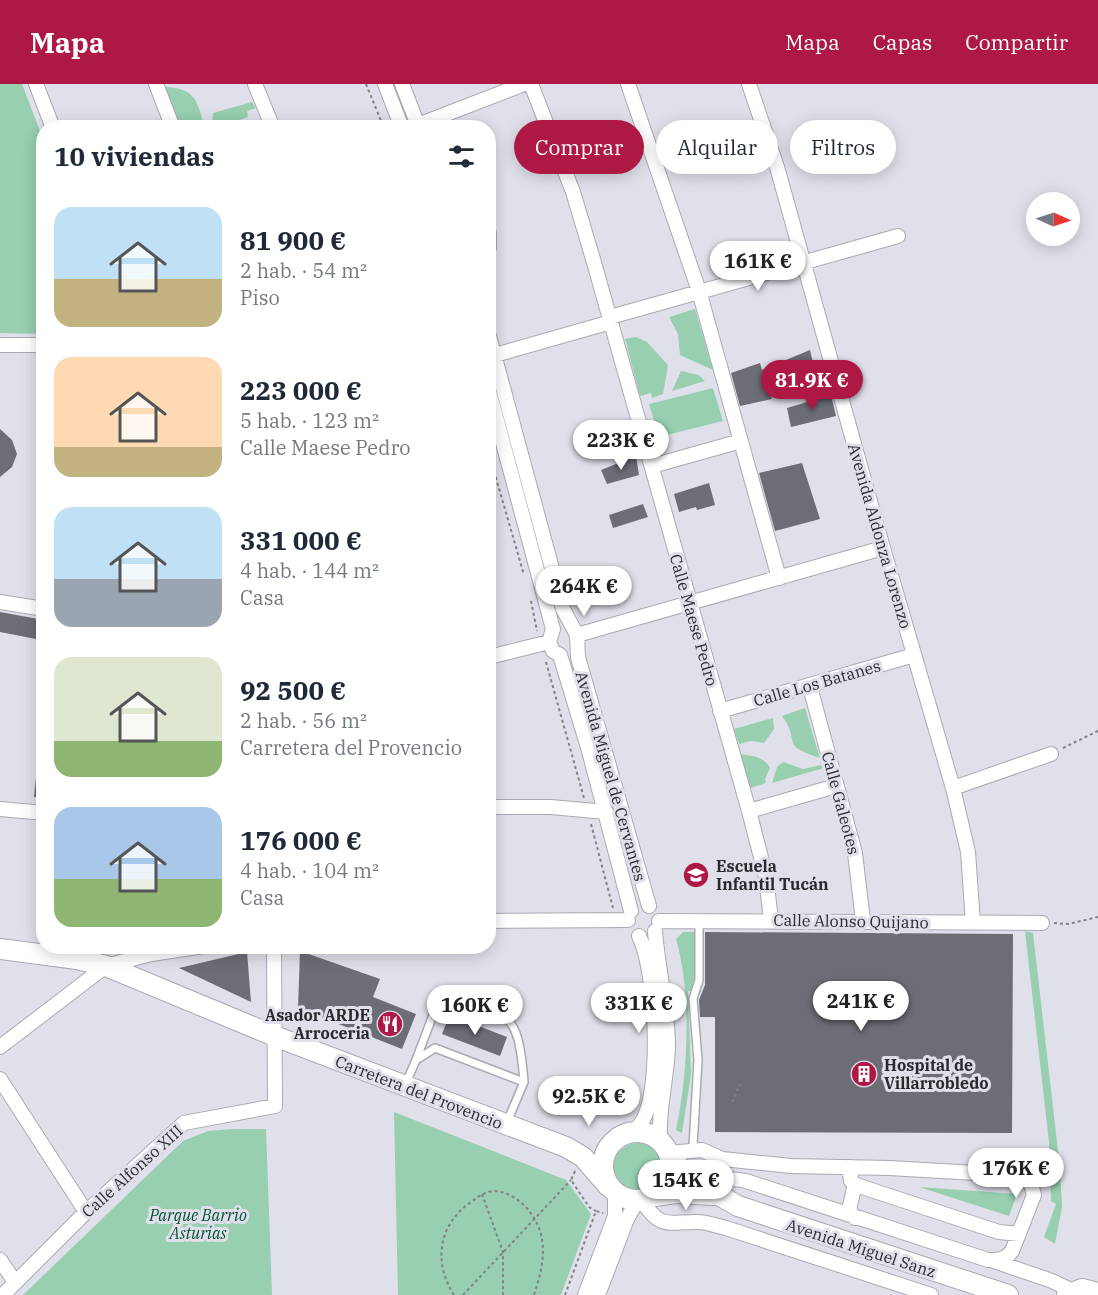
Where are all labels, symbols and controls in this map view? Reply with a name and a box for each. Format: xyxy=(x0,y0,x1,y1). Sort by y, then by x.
text: Mapa xyxy=(30,24,105,61)
text: Mapa xyxy=(785,28,840,56)
text: Capas xyxy=(873,28,932,56)
text: Compartir xyxy=(965,28,1068,56)
chip: Comprar xyxy=(514,120,644,174)
chip: Alquilar xyxy=(656,120,778,174)
chip: Filtros xyxy=(790,120,896,174)
text: 10 viviendas xyxy=(54,139,214,173)
icon: filters xyxy=(445,140,478,173)
north arrow xyxy=(1026,192,1080,246)
map controls xyxy=(1026,192,1080,246)
text: 81 900 € xyxy=(240,223,346,257)
icon: home xyxy=(102,231,174,303)
pin: 161K € xyxy=(709,241,807,292)
text: 161K € xyxy=(724,247,792,274)
text: 2 hab. · 54 m² xyxy=(240,257,367,284)
text: Piso xyxy=(240,284,280,311)
pin: 81.9K € xyxy=(757,360,867,411)
text: 81.9K € xyxy=(775,366,849,393)
text: 223 000 € xyxy=(240,373,362,407)
icon: home xyxy=(102,381,174,453)
text: 5 hab. · 123 m² xyxy=(240,407,379,434)
pin: 223K € xyxy=(572,420,670,471)
text: 223K € xyxy=(587,426,655,453)
text: Calle Maese Pedro xyxy=(240,434,411,461)
street label: Avenida Aldonza Lorenzo xyxy=(844,441,916,631)
text: 331 000 € xyxy=(240,523,362,557)
icon: home xyxy=(102,531,174,603)
street label: Calle Maese Pedro xyxy=(666,552,722,688)
text: 4 hab. · 144 m² xyxy=(240,557,379,584)
pin: 264K € xyxy=(535,566,633,617)
text: 264K € xyxy=(550,572,618,599)
text: Casa xyxy=(240,584,284,611)
street label: Calle Los Batanes xyxy=(751,655,883,711)
street label: Avenida Miguel de Cervantes xyxy=(571,669,651,883)
text: 92 500 € xyxy=(240,673,346,707)
icon: home xyxy=(102,681,174,753)
text: 2 hab. · 56 m² xyxy=(240,707,367,734)
text: Carretera del Provencio xyxy=(240,734,462,761)
street label: Calle Galeotes xyxy=(818,749,864,857)
text: 176 000 € xyxy=(240,823,362,857)
icon: home xyxy=(102,831,174,903)
place label: Escuela Infantil Tucán xyxy=(716,856,829,894)
text: 4 hab. · 104 m² xyxy=(240,857,379,884)
school or university icon: Escuela Infantil Tucán xyxy=(681,860,711,890)
text: Casa xyxy=(240,884,284,911)
street label: Calle Alonso Quijano xyxy=(773,910,929,932)
pin: 241K € xyxy=(812,981,910,1032)
pin: 331K € xyxy=(590,983,688,1034)
pin: 160K € xyxy=(426,985,524,1036)
text: 241K € xyxy=(827,987,895,1014)
text: 331K € xyxy=(605,989,673,1016)
text: 160K € xyxy=(441,991,509,1018)
place label: Asador ARDE Arroceria xyxy=(265,1005,370,1043)
restaurant icon: Asador ARDE Arroceria xyxy=(375,1009,405,1039)
street label: Carretera del Provencio xyxy=(333,1051,505,1133)
place label: Hospital de Villarrobledo xyxy=(884,1055,989,1093)
building icon: Hospital de Villarrobledo xyxy=(849,1059,879,1089)
pin: 92.5K € xyxy=(534,1076,644,1127)
text: 92.5K € xyxy=(552,1082,626,1109)
street label: Calle Alfonso XIII xyxy=(77,1120,187,1222)
pin: 176K € xyxy=(967,1148,1065,1199)
text: 176K € xyxy=(982,1154,1050,1181)
pin: 154K € xyxy=(637,1160,735,1211)
text: 154K € xyxy=(652,1166,720,1193)
park label: Parque Barrio Asturias xyxy=(148,1205,247,1243)
street label: Avenida Miguel Sanz xyxy=(784,1214,938,1282)

